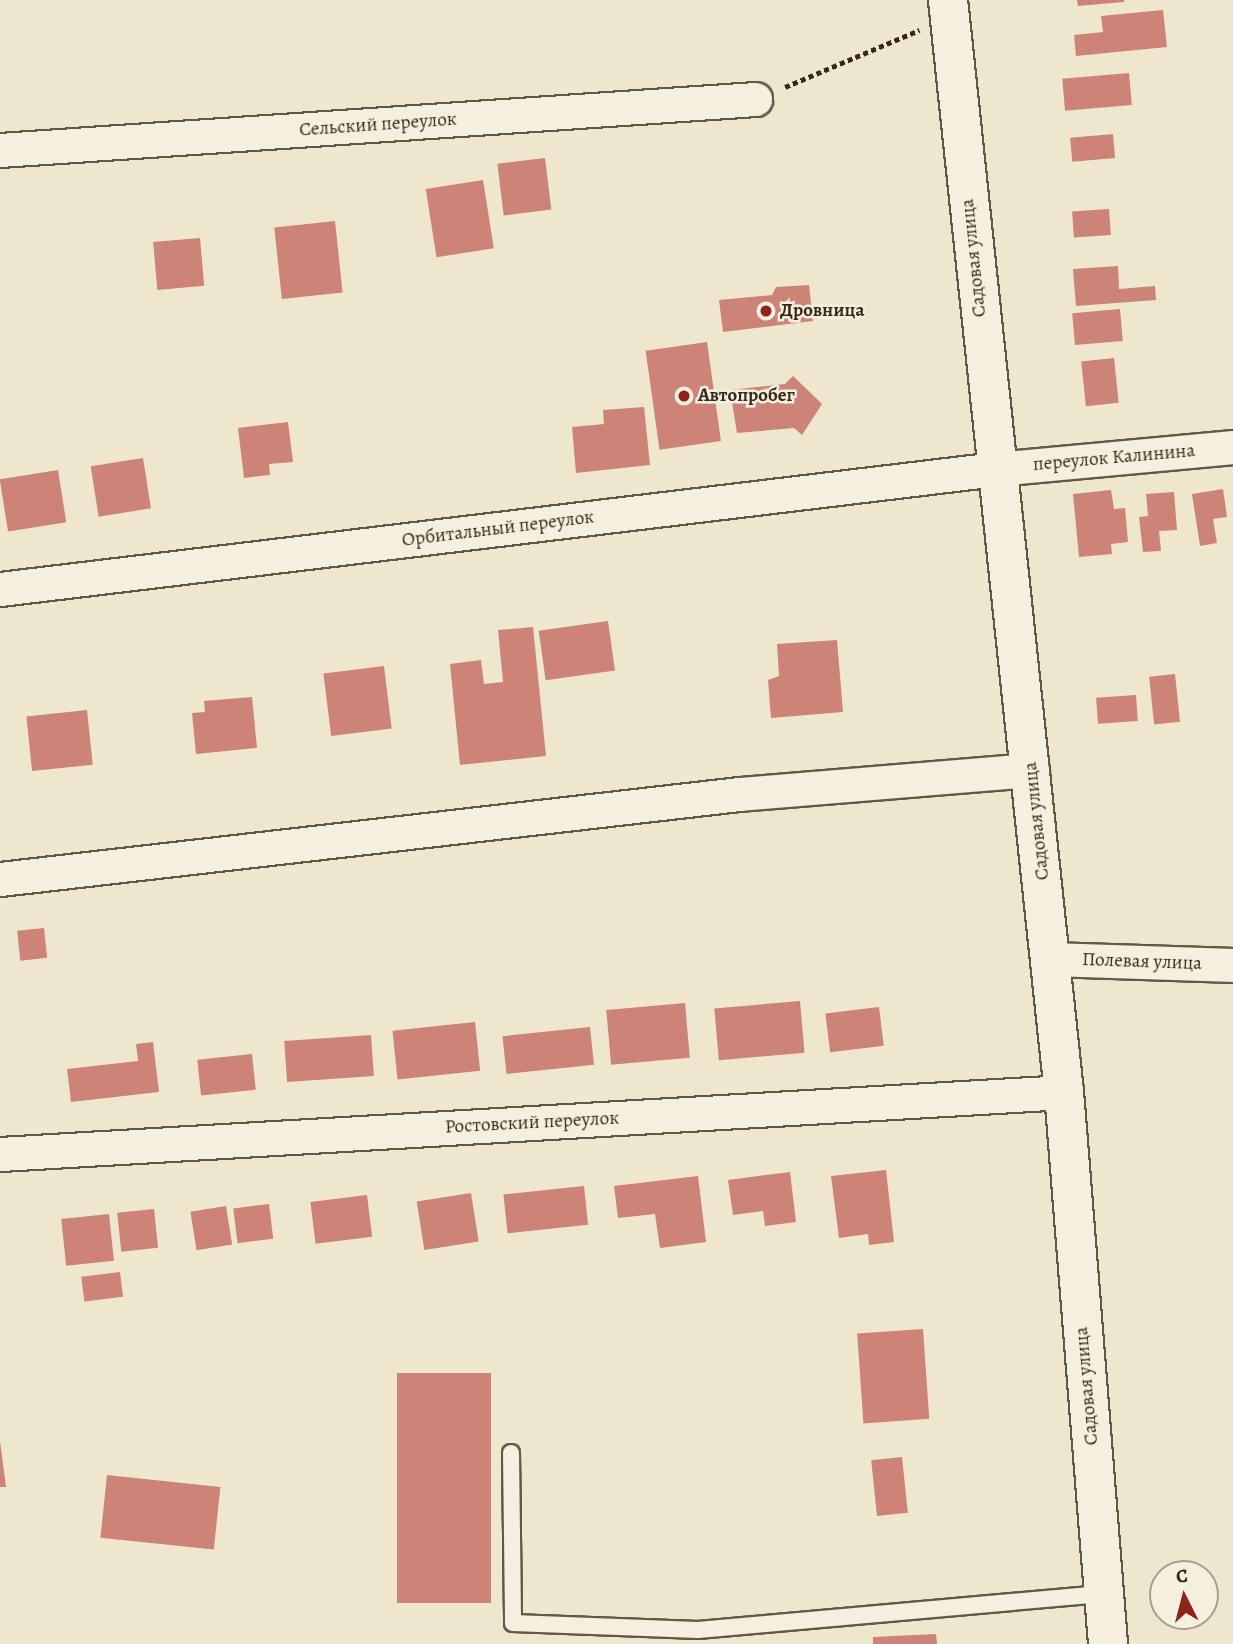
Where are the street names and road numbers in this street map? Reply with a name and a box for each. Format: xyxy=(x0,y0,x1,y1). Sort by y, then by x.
street label: Сельский переулок xyxy=(299,108,457,142)
street label: Садовая улица xyxy=(956,198,992,318)
street label: переулок Калинина xyxy=(1032,440,1196,476)
street label: Орбитальный переулок xyxy=(401,506,595,552)
street label: Садовая улица xyxy=(1019,761,1055,881)
street label: Полевая улица xyxy=(1082,949,1202,975)
street label: Ростовский переулок xyxy=(444,1107,620,1139)
street label: Садовая улица xyxy=(1070,1326,1104,1446)

